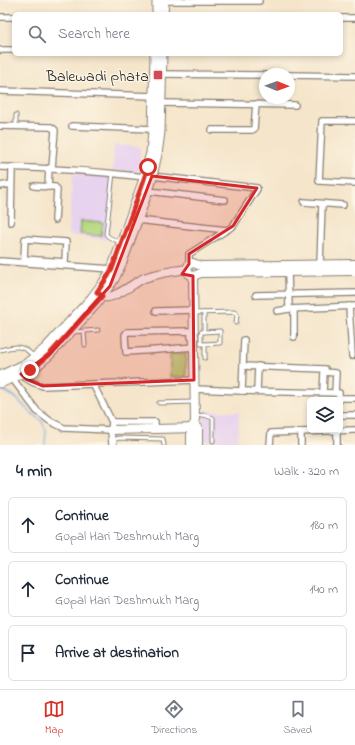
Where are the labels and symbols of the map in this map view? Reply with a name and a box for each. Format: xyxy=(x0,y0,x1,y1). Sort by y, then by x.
place label: Balewadi phata xyxy=(45,65,149,89)
north arrow xyxy=(259,68,295,104)
marker: Balewadi phata xyxy=(152,69,164,81)
route start xyxy=(139,158,157,176)
route end xyxy=(21,361,39,379)

